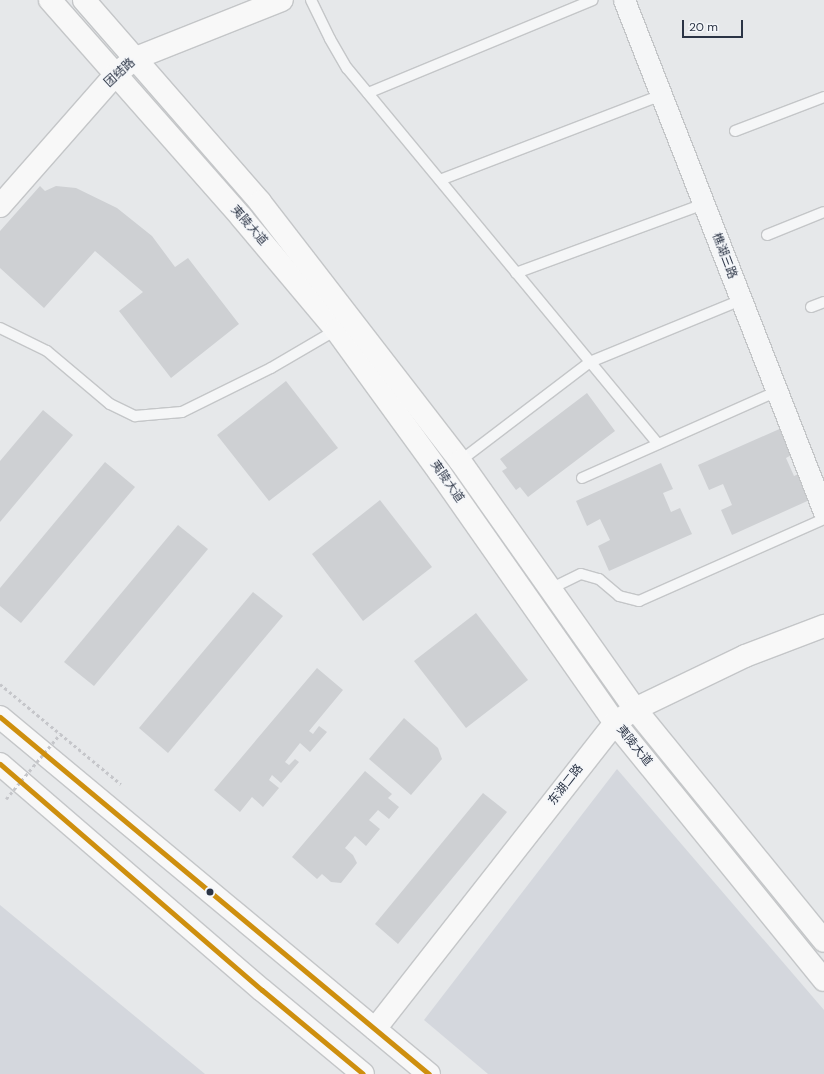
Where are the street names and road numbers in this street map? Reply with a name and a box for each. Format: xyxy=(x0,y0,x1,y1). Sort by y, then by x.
street label: 团结路 xyxy=(102,56,138,90)
street label: 夷陵大道 xyxy=(228,203,270,249)
street label: 樵湖三路 xyxy=(709,231,739,281)
street label: 夷陵大道 xyxy=(427,458,467,506)
street label: 夷陵大道 xyxy=(613,723,655,769)
street label: 东湖二路 xyxy=(546,762,586,808)

